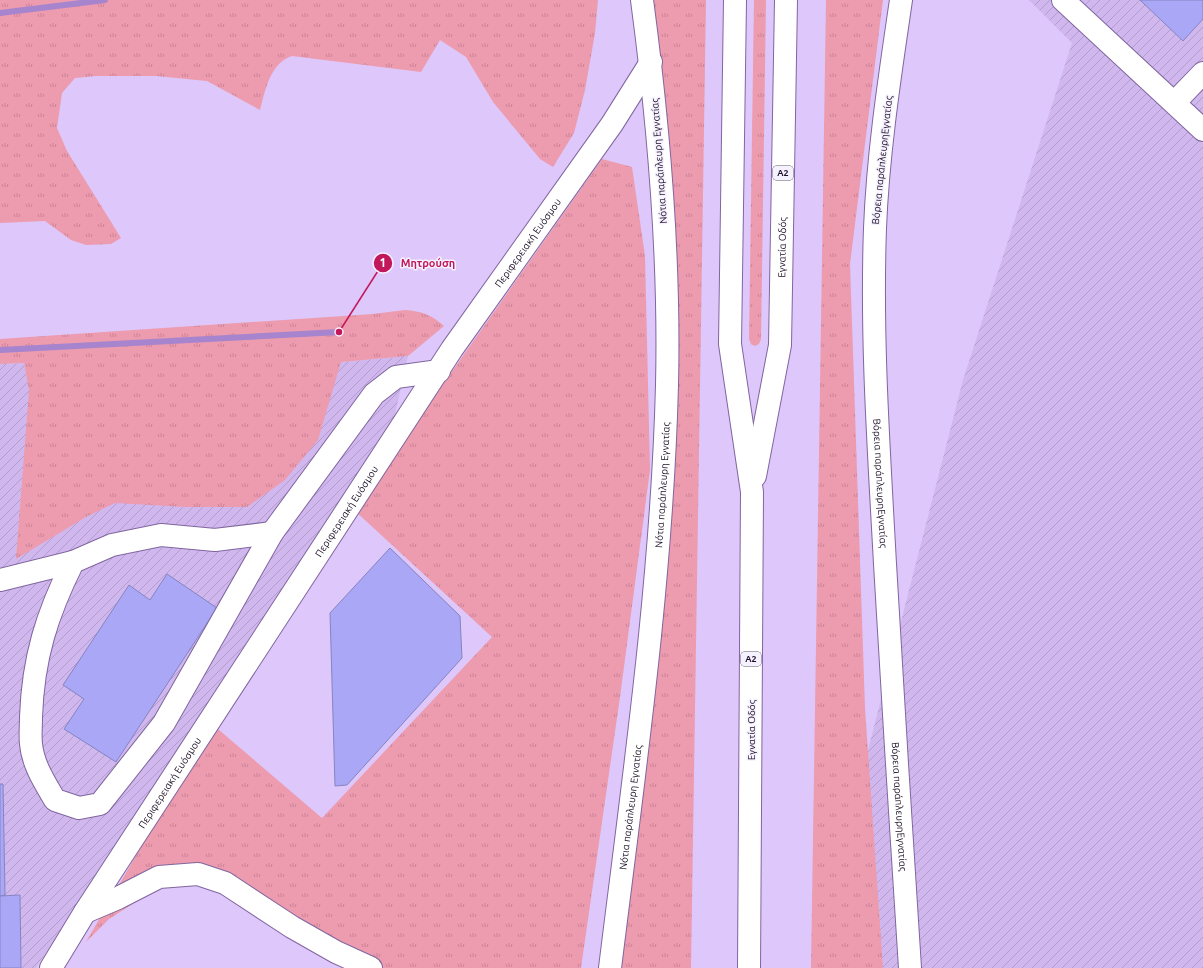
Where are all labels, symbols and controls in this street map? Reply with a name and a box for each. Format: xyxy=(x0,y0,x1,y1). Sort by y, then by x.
street label: Βόρεια παράπλευρηΕγνατίας xyxy=(870,95,894,225)
street label: Νότια παράπλευρη Εγνατίας xyxy=(649,97,669,224)
road number: Α2 xyxy=(773,166,793,180)
street label: Περιφερειακή Ευόσμου xyxy=(492,196,563,289)
street label: Εγνατία Οδός xyxy=(776,217,788,278)
callout: Μητρούση xyxy=(373,251,463,274)
text: 1 xyxy=(380,256,386,269)
text: Μητρούση xyxy=(401,257,455,269)
street label: Βόρεια παράπλευρηΕγνατίας xyxy=(872,418,890,549)
street label: Νότια παράπλευρη Εγνατίας xyxy=(653,421,671,548)
street label: Περιφερειακή Ευόσμου xyxy=(313,464,380,559)
road number: Α2 xyxy=(741,652,761,666)
street label: Εγνατία Οδός xyxy=(746,699,757,760)
street label: Περιφερειακή Ευόσμου xyxy=(136,735,203,830)
street label: Βόρεια παράπλευρηΕγνατίας xyxy=(890,742,909,872)
street label: Νότια παράπλευρη Εγνατίας xyxy=(617,744,643,871)

